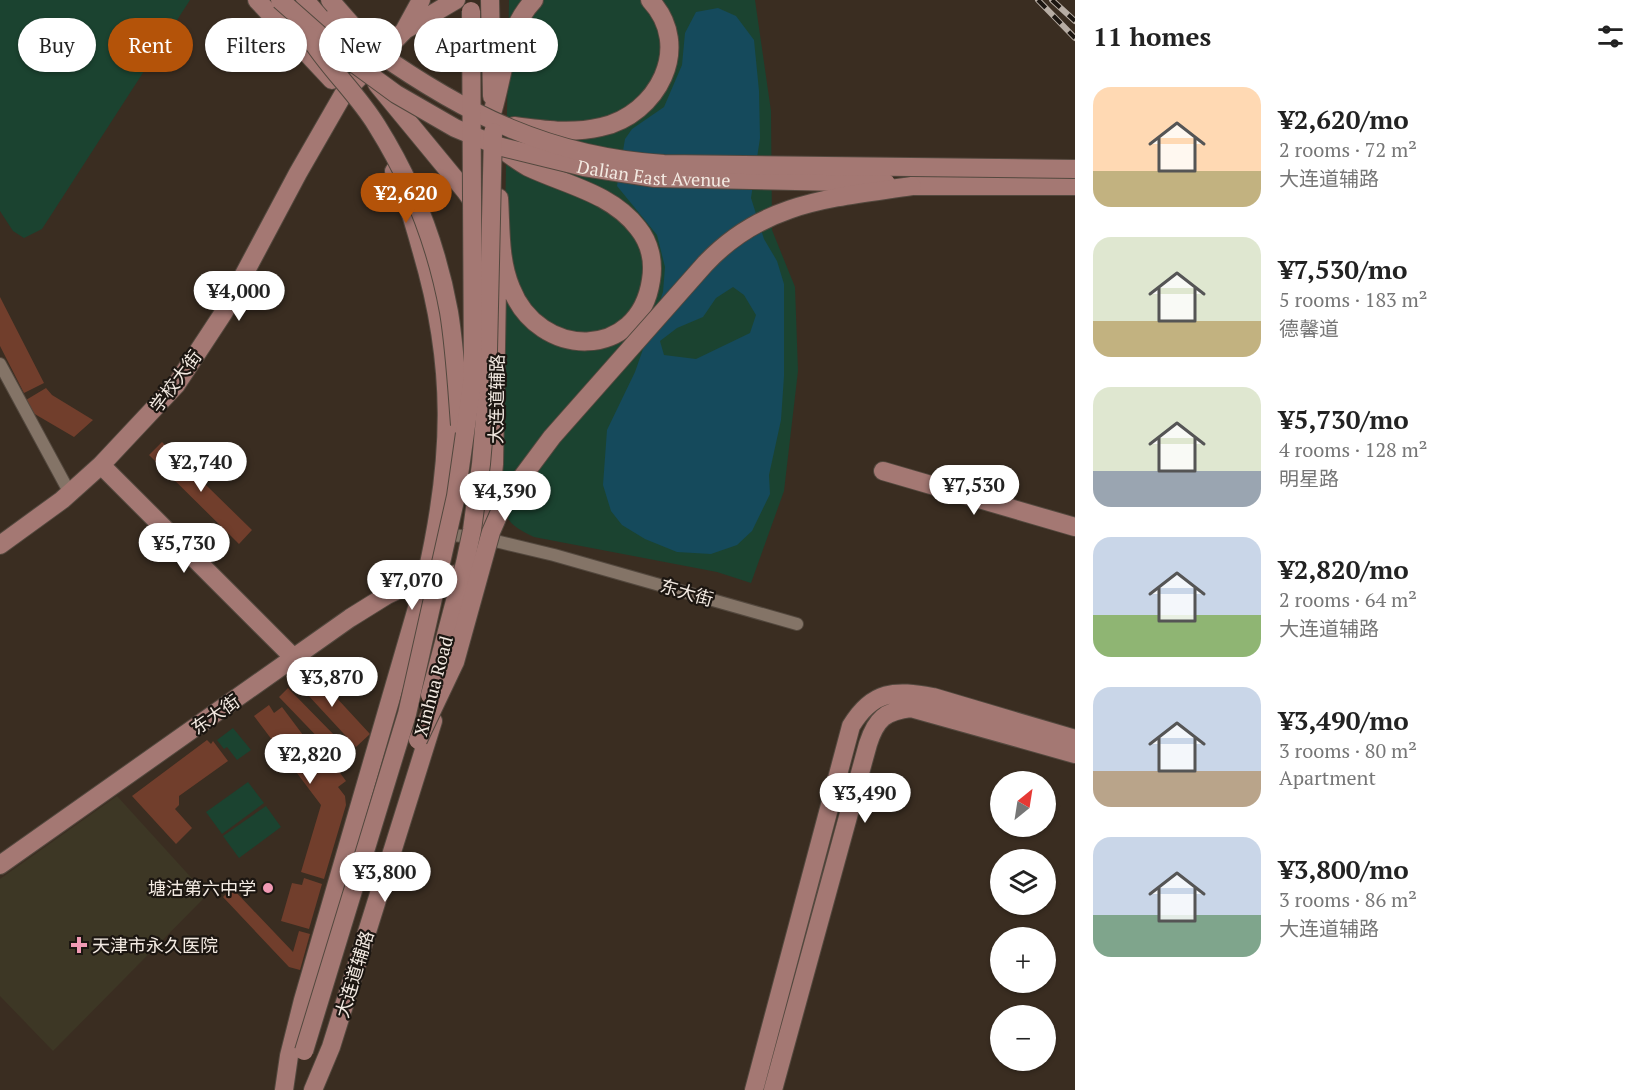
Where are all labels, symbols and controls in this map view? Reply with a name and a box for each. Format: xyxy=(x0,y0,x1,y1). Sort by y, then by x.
chip: Buy xyxy=(18,18,96,72)
chip: Rent xyxy=(108,18,193,72)
chip: Filters xyxy=(205,18,307,72)
chip: New xyxy=(319,18,402,72)
chip: Apartment xyxy=(414,18,558,72)
text: 11 homes xyxy=(1093,19,1211,53)
icon: filters xyxy=(1594,20,1627,53)
text: ¥2,620/mo xyxy=(1279,102,1409,136)
icon: home xyxy=(1141,111,1213,183)
text: 2 rooms · 72 m² xyxy=(1279,136,1417,163)
street label: Dalian East Avenue xyxy=(575,154,731,192)
text: 大连道辅路 xyxy=(1279,165,1379,192)
pin: ¥2,620 xyxy=(357,173,455,224)
text: ¥2,620 xyxy=(375,179,437,206)
text: ¥7,530/mo xyxy=(1279,252,1407,286)
icon: home xyxy=(1141,261,1213,333)
pin: ¥4,000 xyxy=(190,271,288,322)
text: ¥4,000 xyxy=(208,277,270,304)
text: 5 rooms · 183 m² xyxy=(1279,286,1427,313)
text: 德馨道 xyxy=(1279,315,1339,342)
street label: 学校大街 xyxy=(144,345,206,417)
street label: 大连道辅路 xyxy=(483,354,509,444)
text: ¥5,730/mo xyxy=(1279,402,1409,436)
icon: home xyxy=(1141,411,1213,483)
text: 4 rooms · 128 m² xyxy=(1279,436,1427,463)
pin: ¥2,740 xyxy=(152,442,250,493)
text: ¥2,740 xyxy=(170,448,232,475)
pin: ¥7,530 xyxy=(925,465,1023,516)
text: 明星路 xyxy=(1279,465,1339,492)
pin: ¥4,390 xyxy=(456,471,554,522)
text: ¥7,530 xyxy=(943,471,1005,498)
text: ¥4,390 xyxy=(474,477,536,504)
pin: ¥5,730 xyxy=(135,523,233,574)
text: ¥5,730 xyxy=(153,529,215,556)
text: ¥2,820/mo xyxy=(1279,552,1409,586)
pin: ¥7,070 xyxy=(363,560,461,611)
icon: home xyxy=(1141,561,1213,633)
text: ¥7,070 xyxy=(381,566,443,593)
street label: 东大街 xyxy=(658,573,716,611)
text: 2 rooms · 64 m² xyxy=(1279,586,1417,613)
text: 大连道辅路 xyxy=(1279,615,1379,642)
street label: Xinhua Road xyxy=(408,633,458,739)
pin: ¥3,870 xyxy=(283,657,381,708)
text: ¥3,870 xyxy=(301,663,363,690)
street label: 东大街 xyxy=(186,689,244,739)
text: ¥3,490/mo xyxy=(1279,703,1409,737)
icon: home xyxy=(1141,711,1213,783)
pin: ¥2,820 xyxy=(261,734,359,785)
text: 3 rooms · 80 m² xyxy=(1279,737,1417,764)
text: ¥2,820 xyxy=(279,740,341,767)
text: Apartment xyxy=(1279,764,1376,791)
north arrow xyxy=(990,771,1056,837)
map controls xyxy=(990,771,1056,1071)
pin: ¥3,490 xyxy=(816,773,914,824)
text: ¥3,490 xyxy=(834,779,896,806)
button: layers xyxy=(990,849,1056,915)
pin: ¥3,800 xyxy=(336,852,434,903)
text: ¥3,800/mo xyxy=(1279,852,1409,886)
text: ¥3,800 xyxy=(354,858,416,885)
icon: home xyxy=(1141,861,1213,933)
place label: 塘沽第六中学 xyxy=(148,876,256,900)
marker: 塘沽第六中学 xyxy=(261,881,275,895)
text: 3 rooms · 86 m² xyxy=(1279,886,1417,913)
text: 大连道辅路 xyxy=(1279,915,1379,942)
street label: 大连道辅路 xyxy=(329,927,379,1021)
button: + xyxy=(990,927,1056,993)
place label: 天津市永久医院 xyxy=(92,933,218,957)
marker: 天津市永久医院 xyxy=(70,936,88,954)
button: − xyxy=(990,1005,1056,1071)

